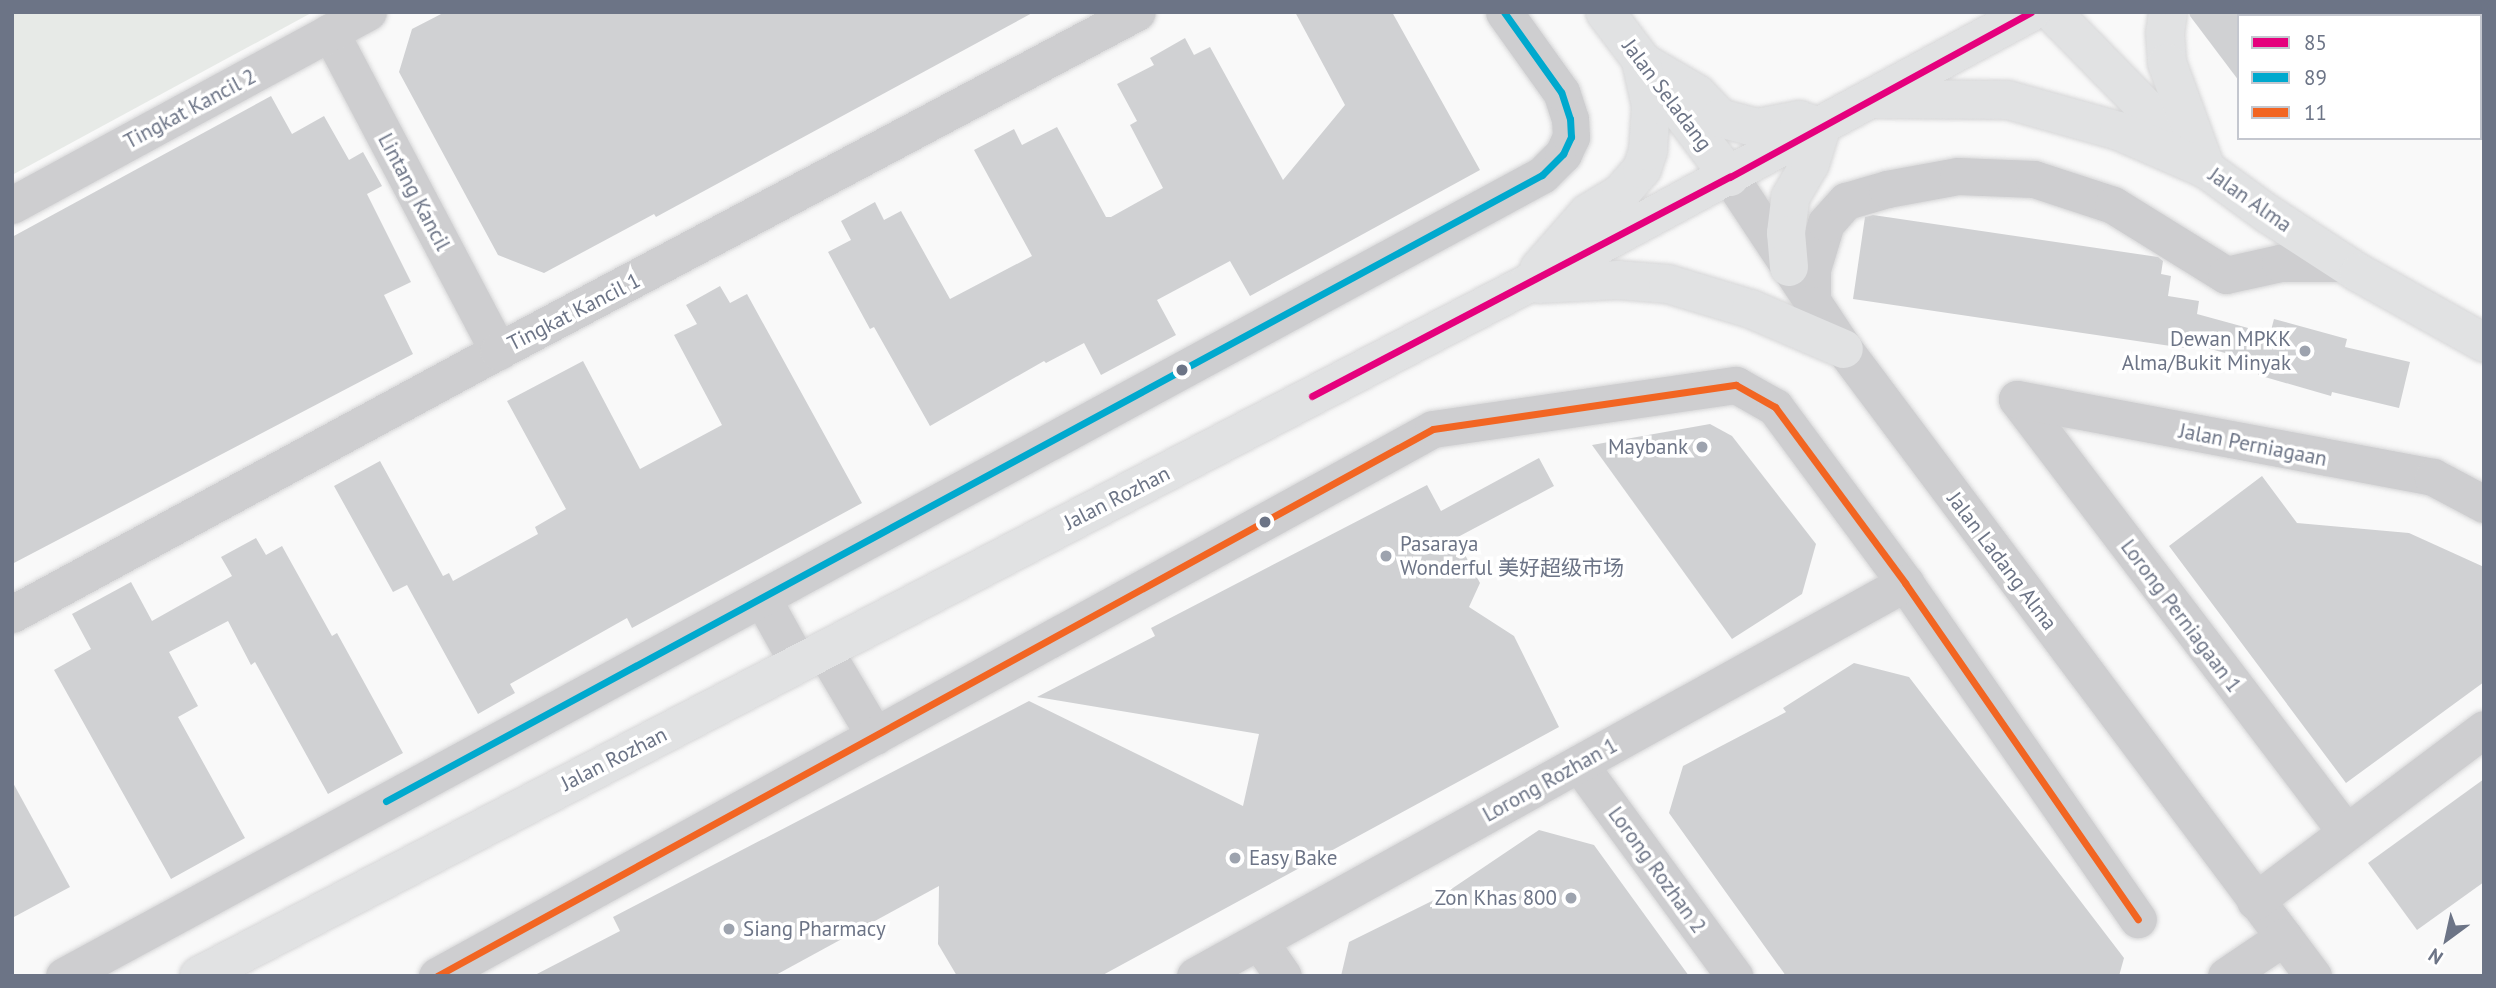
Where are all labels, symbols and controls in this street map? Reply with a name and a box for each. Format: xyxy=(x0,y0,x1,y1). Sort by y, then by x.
legend xyxy=(2237,14,2482,140)
text: 85 xyxy=(2304,29,2327,56)
street label: Jalan Seladang xyxy=(1617,34,1717,156)
street label: Tingkat Kancil 2 xyxy=(120,64,260,154)
text: 89 xyxy=(2304,64,2327,91)
text: 11 xyxy=(2304,99,2327,126)
street label: Lintang Kancil xyxy=(373,129,455,255)
street label: Jalan Alma xyxy=(2203,162,2297,238)
street label: Tingkat Kancil 1 xyxy=(503,268,645,356)
place label: Dewan MPKK Alma/Bukit Minyak xyxy=(2122,326,2291,376)
marker: Dewan MPKK Alma/Bukit Minyak xyxy=(2297,343,2313,359)
unlabelled marker xyxy=(1175,363,1189,377)
street label: Jalan Perniagaan xyxy=(2177,418,2329,472)
place label: Maybank xyxy=(1608,434,1688,460)
marker: Maybank xyxy=(1694,439,1710,455)
street label: Jalan Rozhan xyxy=(1060,461,1174,535)
street label: Jalan Ladang Alma xyxy=(1942,487,2062,635)
unlabelled marker xyxy=(1258,515,1272,529)
place label: Pasaraya Wonderful 美好超级市场 xyxy=(1400,531,1624,581)
street label: Lorong Perniagaan 1 xyxy=(2115,535,2247,697)
marker: Pasaraya Wonderful 美好超级市场 xyxy=(1378,548,1394,564)
street label: Jalan Rozhan xyxy=(557,722,671,796)
street label: Lorong Rozhan 1 xyxy=(1478,733,1622,827)
street label: Lorong Rozhan 2 xyxy=(1603,802,1711,938)
place label: Easy Bake xyxy=(1249,845,1338,871)
marker: Easy Bake xyxy=(1227,850,1243,866)
place label: Zon Khas 800 xyxy=(1435,885,1557,911)
marker: Zon Khas 800 xyxy=(1563,890,1579,906)
north arrow xyxy=(2412,904,2482,974)
place label: Siang Pharmacy xyxy=(743,916,886,942)
marker: Siang Pharmacy xyxy=(721,921,737,937)
text: N xyxy=(2424,943,2447,970)

